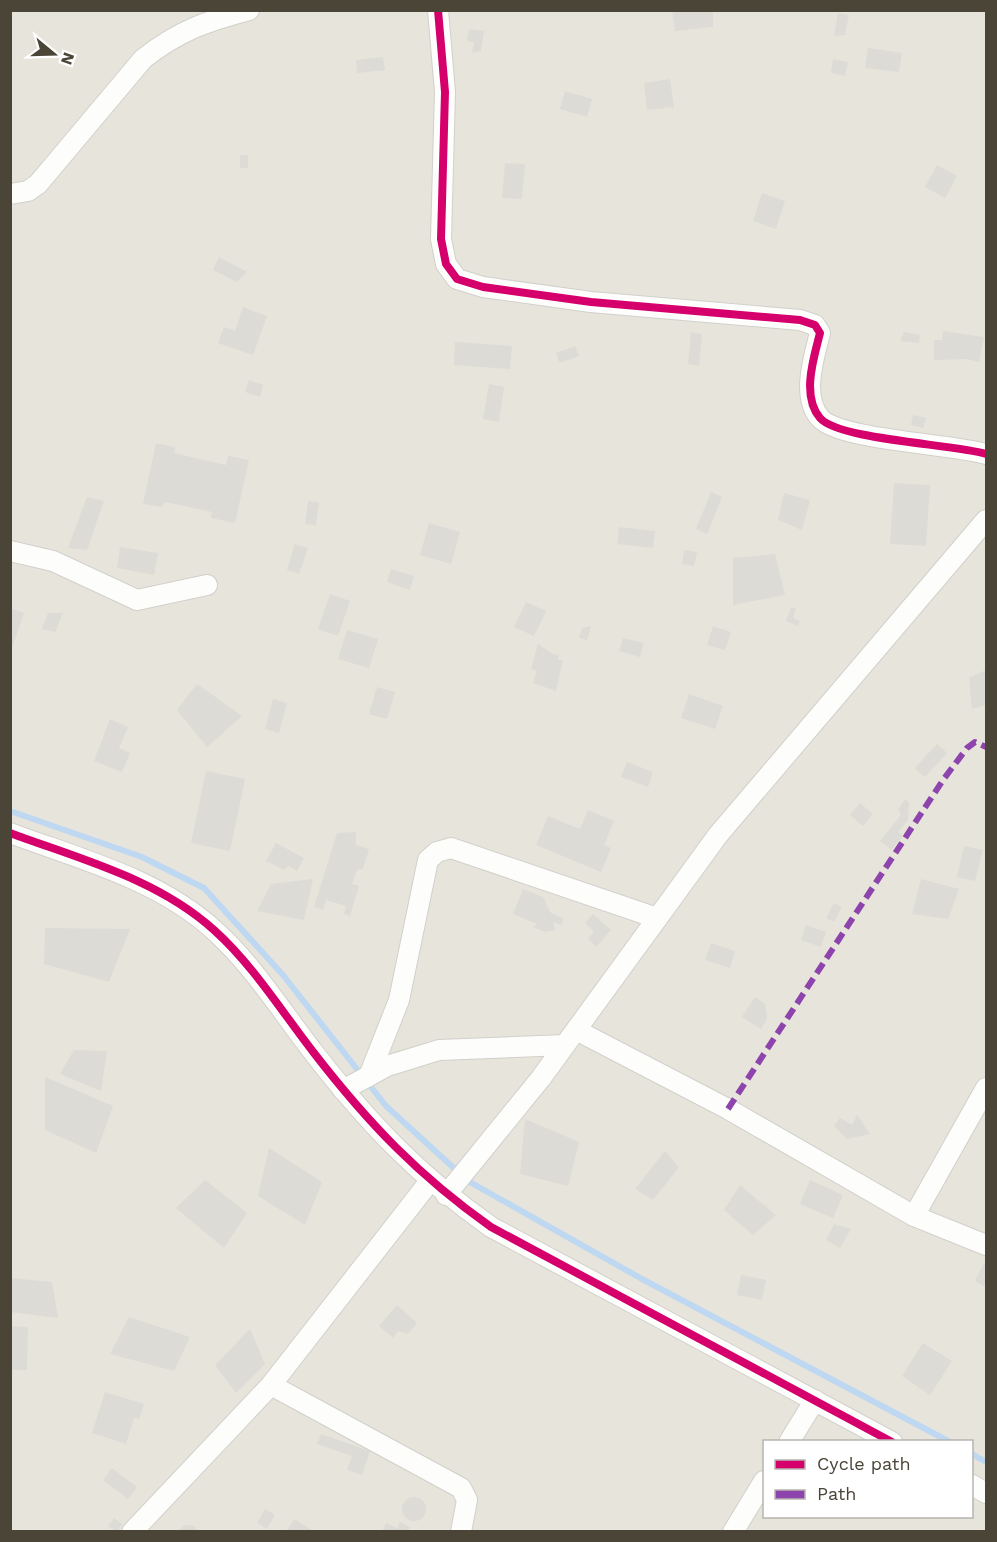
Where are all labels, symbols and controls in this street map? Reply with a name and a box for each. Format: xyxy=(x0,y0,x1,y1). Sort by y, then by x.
north arrow xyxy=(24,24,84,84)
text: N xyxy=(57,50,79,67)
legend xyxy=(763,1440,973,1518)
text: Cycle path xyxy=(817,1453,911,1474)
text: Path xyxy=(817,1483,857,1504)

